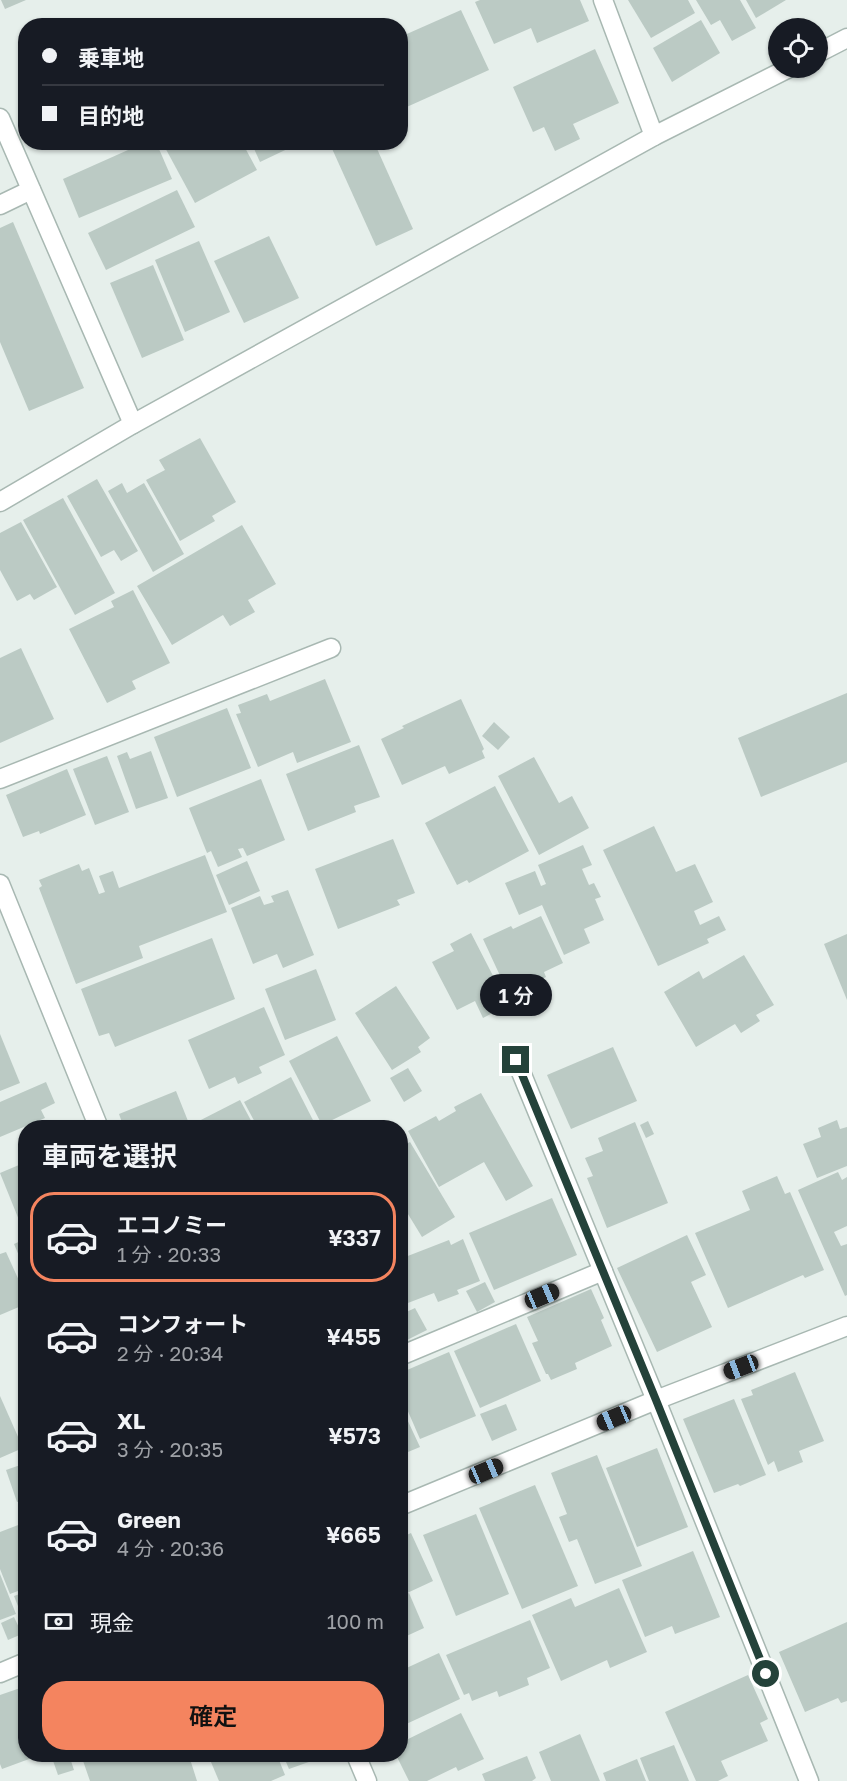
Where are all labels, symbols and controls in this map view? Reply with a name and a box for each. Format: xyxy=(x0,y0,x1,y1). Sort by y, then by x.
map controls xyxy=(768,18,828,78)
button: locate xyxy=(768,18,828,78)
text: 乗車地 xyxy=(78,44,144,71)
text: 目的地 xyxy=(78,102,144,129)
callout: 1 分 xyxy=(480,973,552,1015)
text: 1 分 xyxy=(498,983,534,1007)
route end xyxy=(502,1046,529,1073)
text: 車両を選択 xyxy=(42,1140,177,1172)
icon: car xyxy=(45,1210,99,1264)
text: エコノミー xyxy=(117,1211,227,1238)
text: ¥337 xyxy=(328,1224,381,1251)
text: 1 分 · 20:33 xyxy=(117,1242,221,1266)
car xyxy=(522,1281,562,1311)
icon: car xyxy=(45,1309,99,1363)
text: コンフォート xyxy=(117,1310,248,1337)
text: ¥455 xyxy=(327,1323,381,1350)
text: 2 分 · 20:34 xyxy=(117,1341,224,1365)
car xyxy=(721,1352,761,1382)
car xyxy=(594,1403,634,1433)
text: XL xyxy=(117,1407,145,1434)
icon: car xyxy=(45,1408,99,1462)
text: ¥573 xyxy=(328,1422,381,1449)
text: 3 分 · 20:35 xyxy=(117,1437,223,1461)
car xyxy=(466,1456,506,1486)
text: Green xyxy=(117,1506,181,1533)
icon: car xyxy=(45,1507,99,1561)
text: ¥665 xyxy=(326,1521,381,1548)
text: 4 分 · 20:36 xyxy=(117,1536,224,1560)
icon: cash xyxy=(42,1605,75,1638)
text: 現金 xyxy=(90,1609,134,1636)
text: 100 m xyxy=(327,1609,384,1633)
route start xyxy=(752,1660,779,1687)
button: 確定 xyxy=(42,1681,384,1750)

